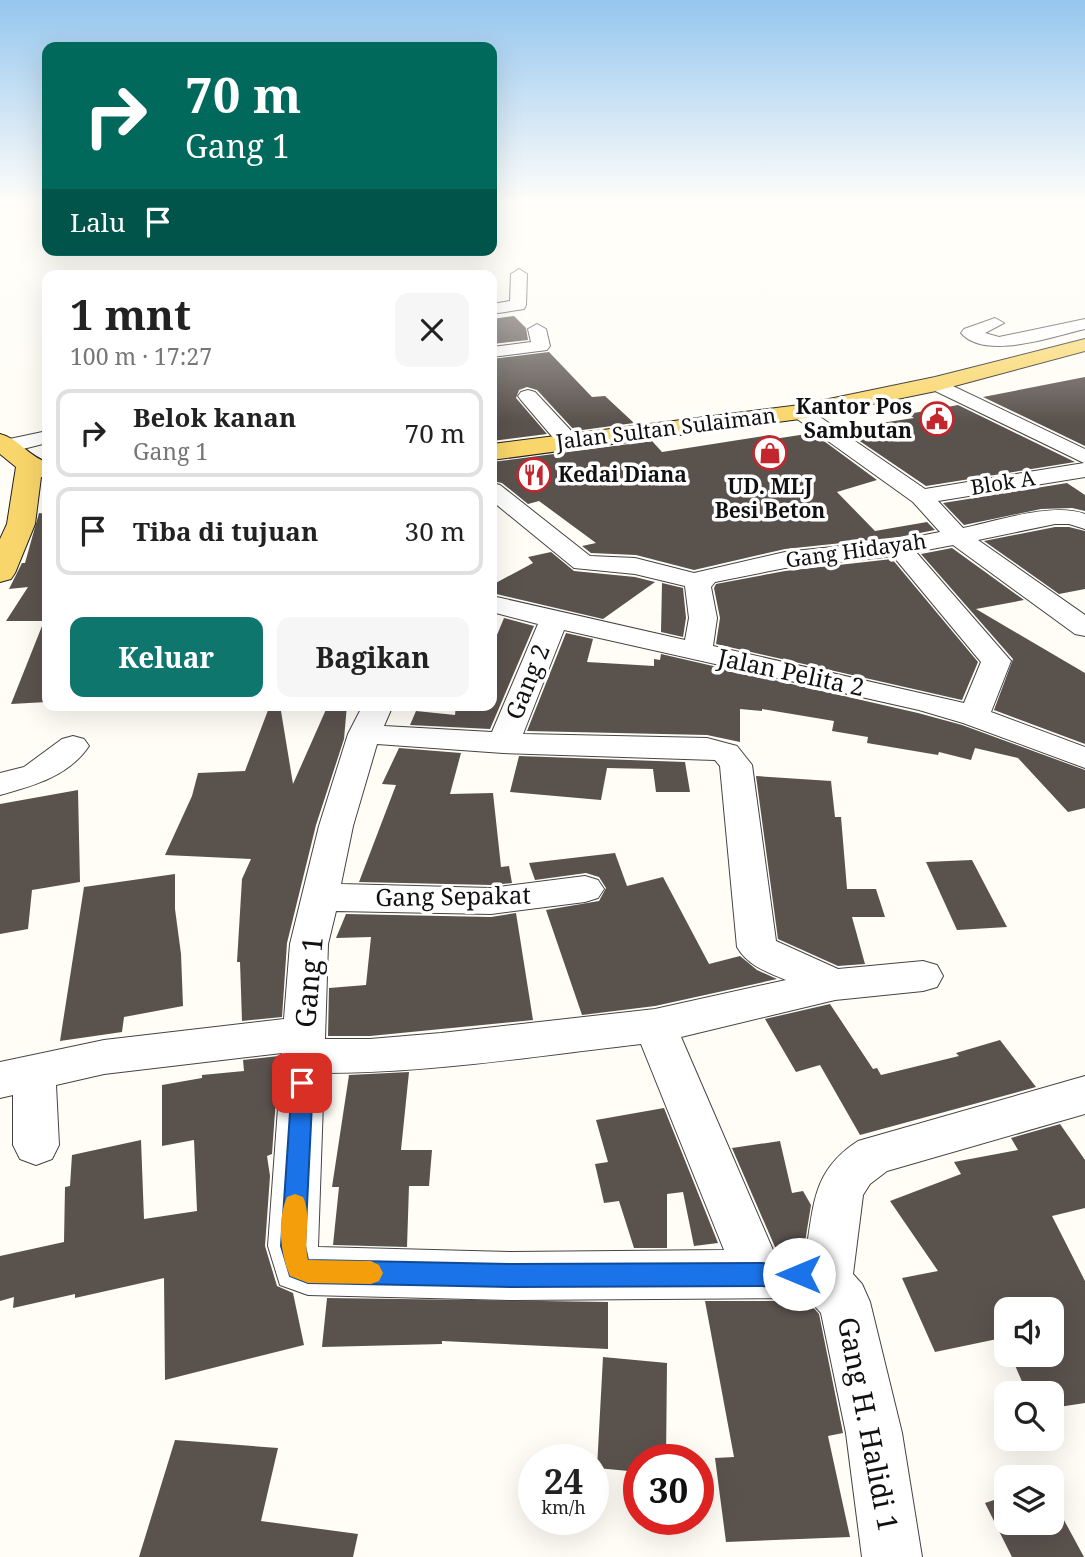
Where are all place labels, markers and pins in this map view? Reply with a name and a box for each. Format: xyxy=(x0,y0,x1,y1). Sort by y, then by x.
place label: Kantor Pos Sambutan xyxy=(796,392,912,444)
public building icon: Kantor Pos Sambutan xyxy=(918,400,956,438)
shop icon: UD. MLJ Besi Beton xyxy=(751,434,789,472)
restaurant icon: Kedai Diana xyxy=(515,456,553,494)
place label: Kedai Diana xyxy=(558,460,687,488)
place label: UD. MLJ Besi Beton xyxy=(715,472,825,524)
pin xyxy=(272,1053,332,1113)

